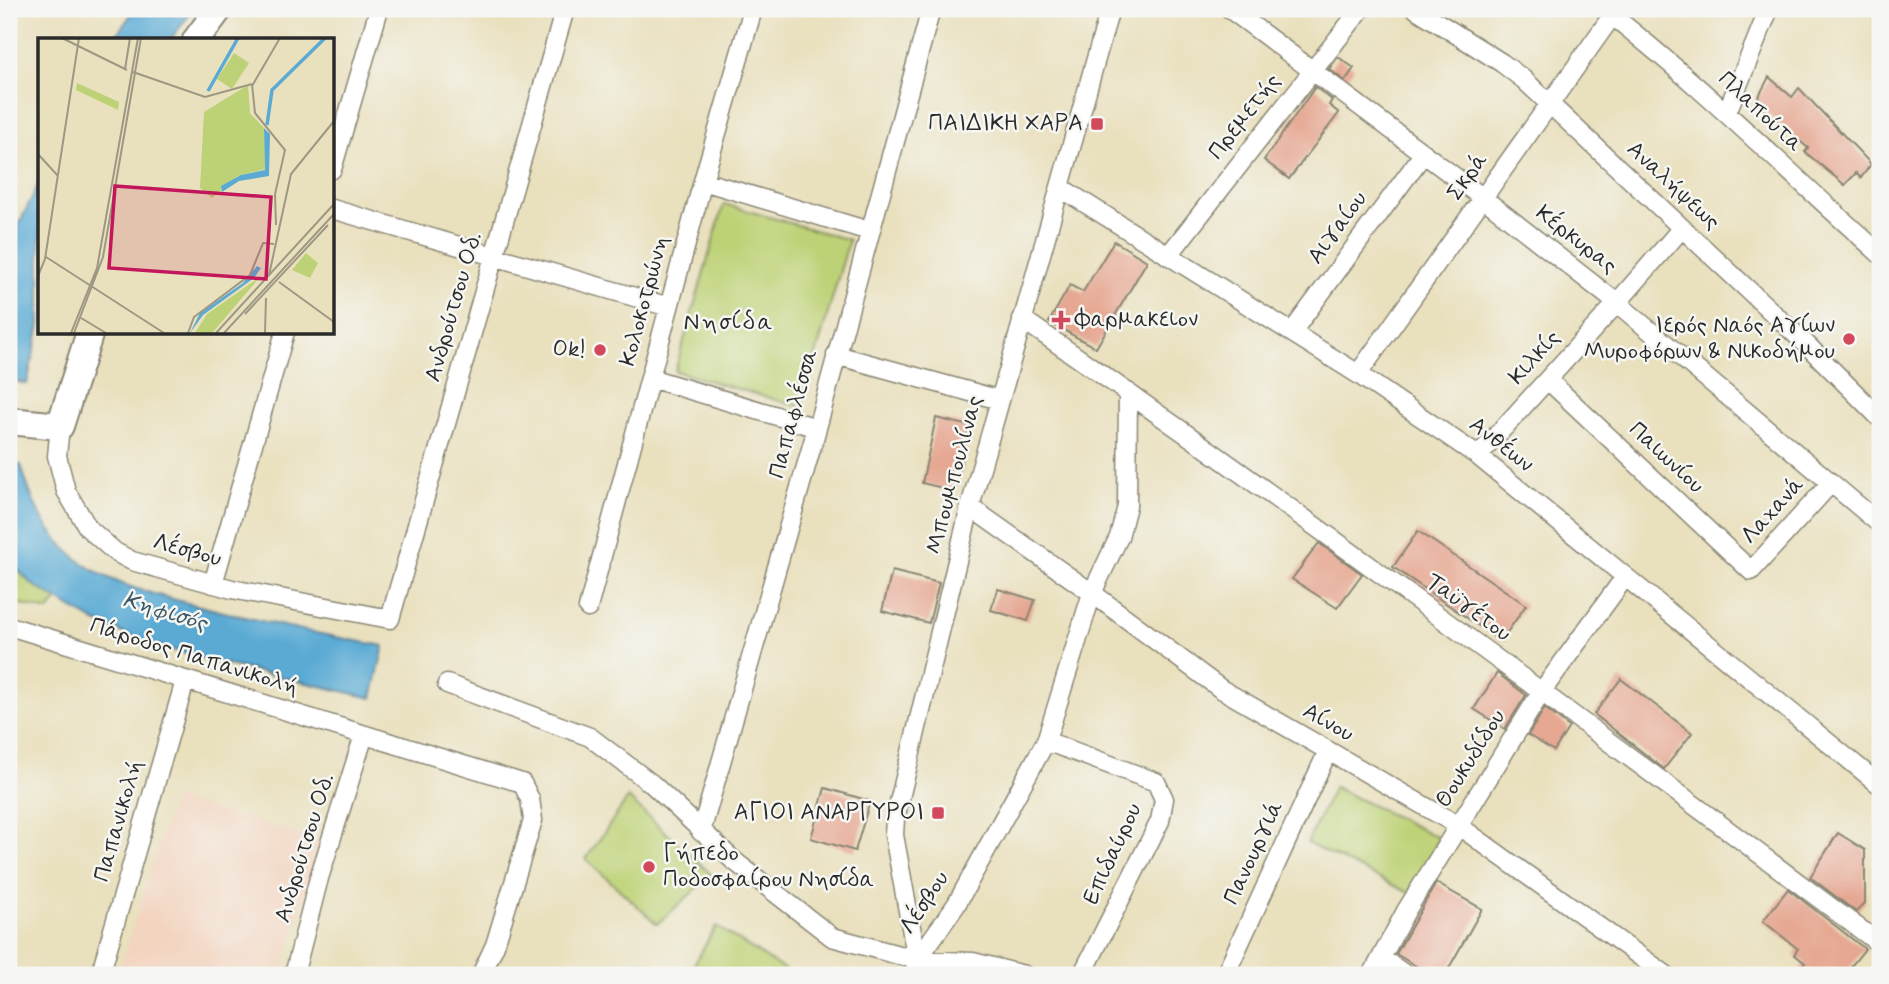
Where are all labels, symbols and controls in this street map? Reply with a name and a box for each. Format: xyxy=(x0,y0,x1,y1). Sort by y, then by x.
inset map xyxy=(38,38,334,334)
street label: Πλαπούτα xyxy=(1711,65,1809,159)
street label: Πρεμετής xyxy=(1202,68,1288,166)
place label: ΠΑΙΔΙΚΗ ΧΑΡΑ xyxy=(928,109,1083,139)
marker: ΠΑΙΔΙΚΗ ΧΑΡΑ xyxy=(1089,116,1105,132)
street label: Αναλήψεως xyxy=(1620,135,1726,237)
street label: Σκρά xyxy=(1441,147,1495,207)
street label: Αιγαίου xyxy=(1301,185,1375,271)
street label: Κέρκυρας xyxy=(1529,197,1624,281)
street label: Ανδρούτσου Οδ. xyxy=(418,229,490,385)
street label: Κολοκοτρώνη xyxy=(613,232,677,370)
place label: Φαρμακειον xyxy=(1074,305,1198,335)
district label: Νησίδα xyxy=(684,307,774,338)
place label: Ιερός Ναός Αγίων Μυροφόρων & Νικοδήμου xyxy=(1584,311,1835,367)
marker: Φαρμακειον xyxy=(1053,312,1069,328)
street label: Κιλκίς xyxy=(1502,324,1568,392)
marker: Ιερός Ναός Αγίων Μυροφόρων & Νικοδήμου xyxy=(1841,331,1857,347)
place label: Ok! xyxy=(552,335,586,365)
marker: Ok! xyxy=(592,342,608,358)
street label: Παπαφλέσσα xyxy=(760,346,826,482)
street label: Μπουμπουλίνας xyxy=(919,392,991,558)
street label: Ανθέων xyxy=(1462,409,1541,480)
street label: Παιωνίου xyxy=(1622,415,1710,501)
street label: Λαχανά xyxy=(1735,471,1811,551)
street label: Λέσβου xyxy=(149,526,225,575)
street label: Ταϋγέτου xyxy=(1419,565,1518,649)
water label: Κηφισός xyxy=(119,585,212,640)
street label: Πάροδος Παπανικολή xyxy=(86,611,302,703)
street label: Αίνου xyxy=(1297,696,1359,750)
street label: Θουκυδίδου xyxy=(1429,704,1513,814)
street label: Παπανικολή xyxy=(87,757,151,885)
street label: Ανδρούτσου Οδ. xyxy=(268,770,342,926)
street label: Πανουργιά xyxy=(1217,796,1291,910)
place label: ΑΓΙΟΙ ΑΝΑΡΓΥΡΟΙ xyxy=(734,798,924,828)
street label: Επιδαύρου xyxy=(1076,798,1150,910)
marker: ΑΓΙΟΙ ΑΝΑΡΓΥΡΟΙ xyxy=(930,805,946,821)
place label: Γήπεδο Ποδοσφαίρου Νησίδα xyxy=(663,839,874,895)
marker: Γήπεδο Ποδοσφαίρου Νησίδα xyxy=(641,859,657,875)
street label: Λέσβου xyxy=(892,864,957,941)

